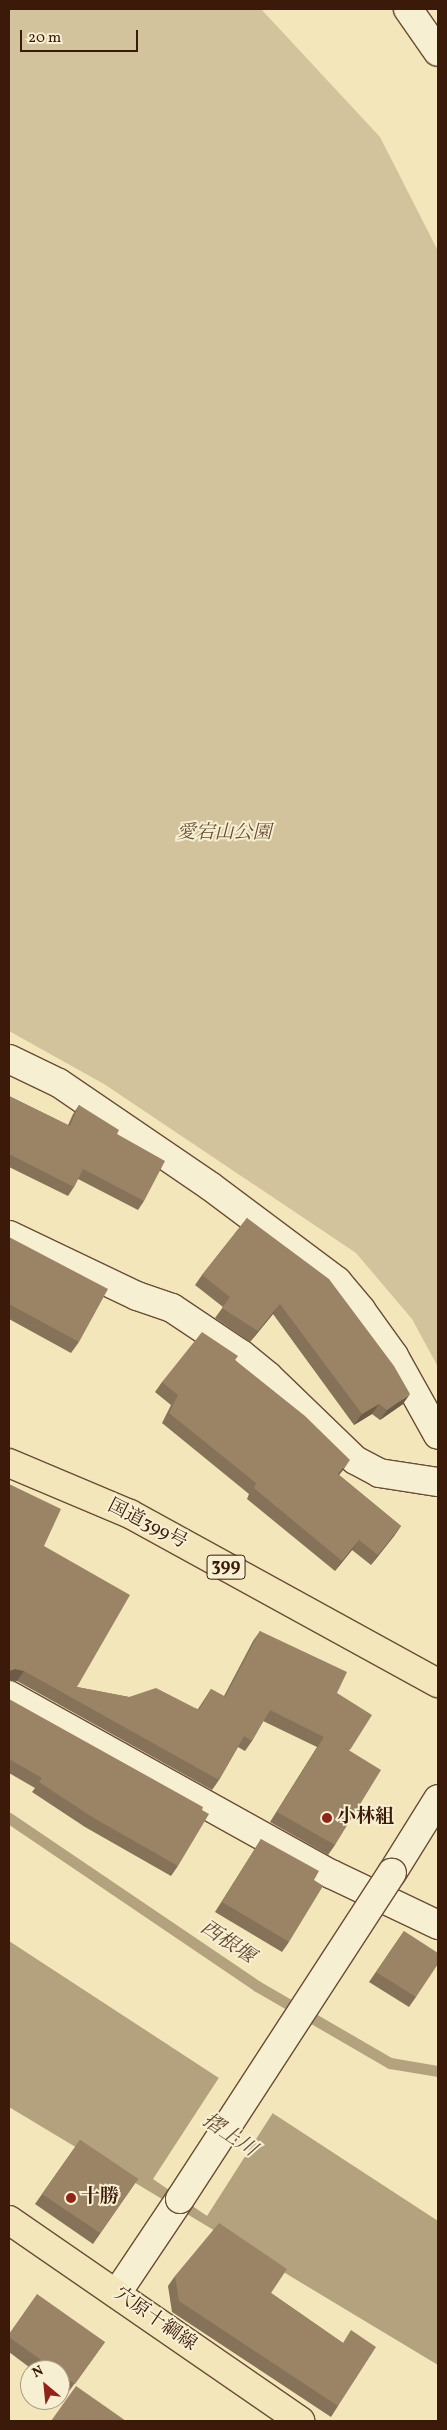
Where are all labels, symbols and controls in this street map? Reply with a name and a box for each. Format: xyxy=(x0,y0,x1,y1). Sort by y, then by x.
scale bar xyxy=(22,20,140,52)
text: 20 m xyxy=(28,28,61,49)
park label: 愛宕山公園 xyxy=(177,823,271,845)
street label: 国道399号 xyxy=(103,1495,191,1555)
road number: 399 xyxy=(206,1551,246,1582)
place label: 小林組 xyxy=(337,1807,394,1829)
marker: 小林組 xyxy=(321,1812,333,1824)
water label: 西根堰 xyxy=(195,1916,259,1970)
water label: 摺上川 xyxy=(197,2109,261,2163)
place label: 十勝 xyxy=(81,2187,119,2209)
marker: 十勝 xyxy=(65,2192,77,2204)
street label: 穴原十綱線 xyxy=(110,2283,200,2357)
north arrow xyxy=(20,2360,70,2410)
text: N xyxy=(29,2361,47,2383)

